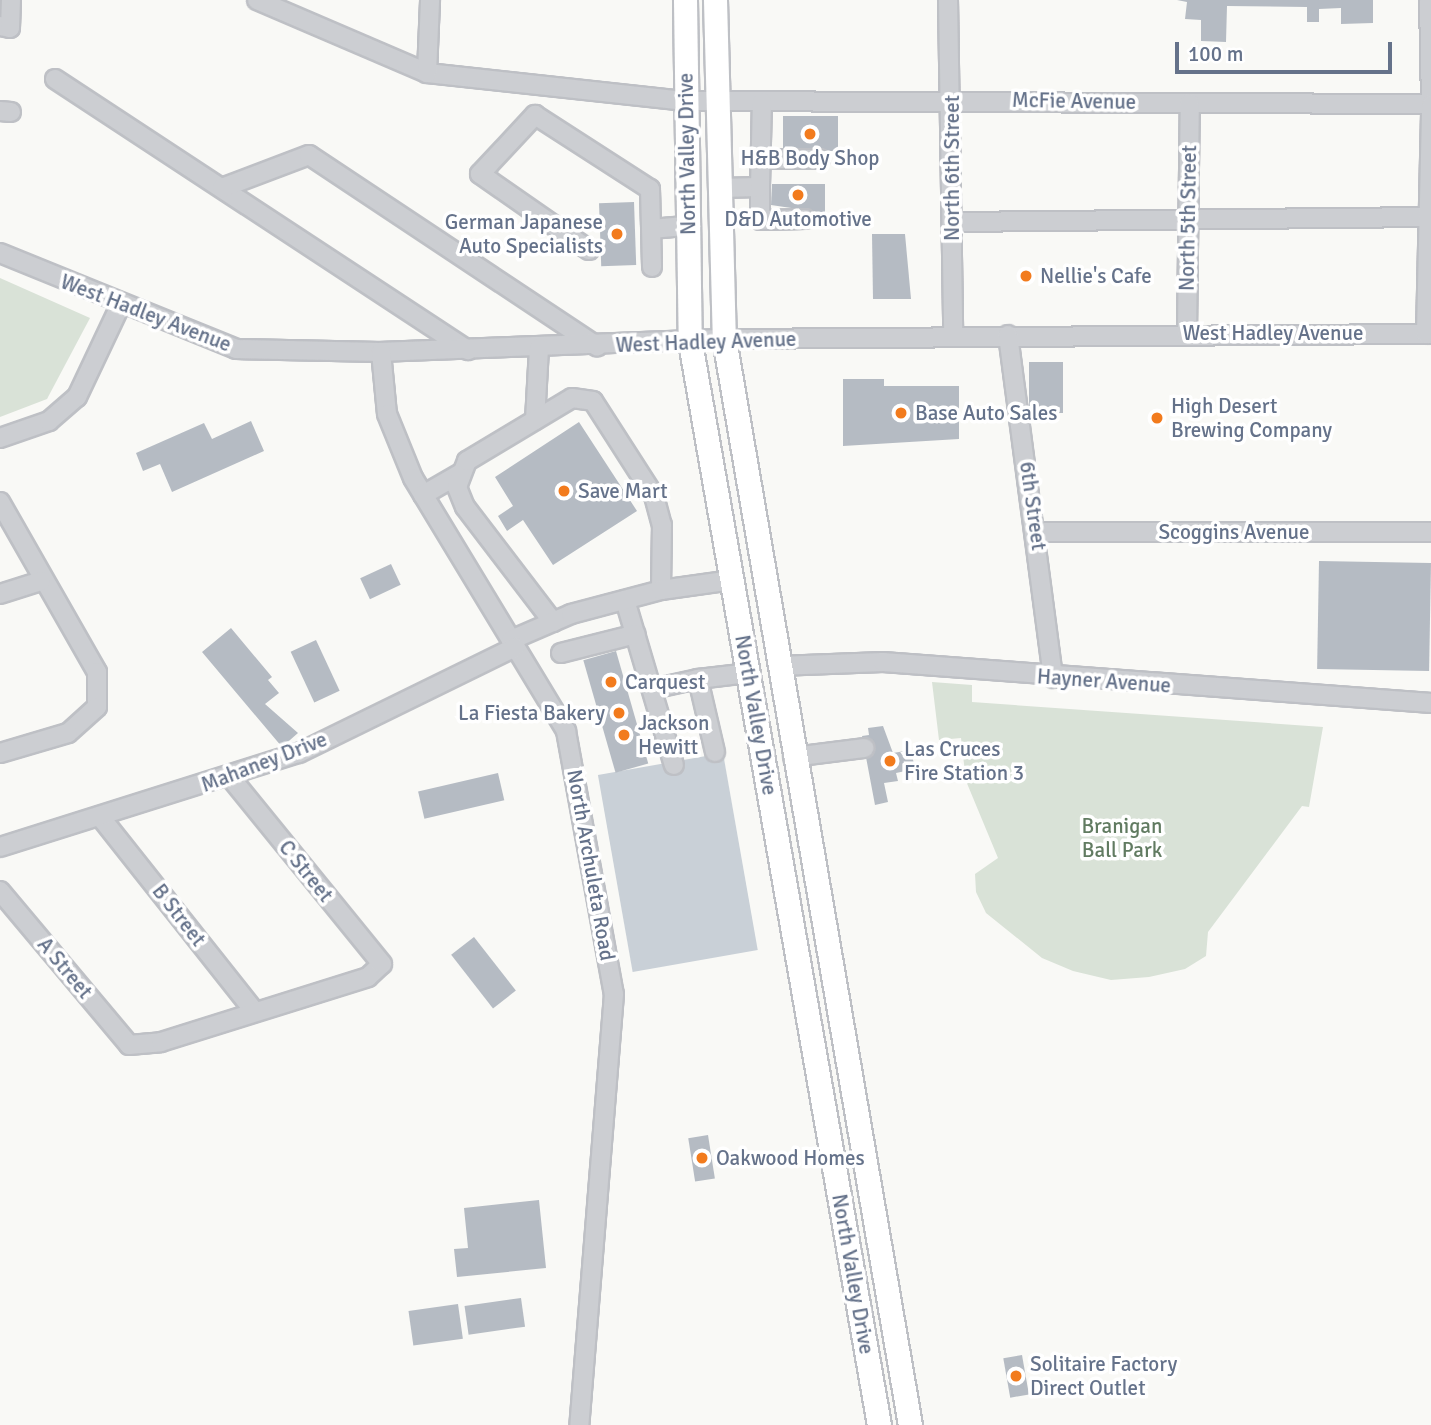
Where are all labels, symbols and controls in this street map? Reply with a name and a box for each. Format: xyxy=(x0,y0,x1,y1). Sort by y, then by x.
scale bar xyxy=(1179,28,1396,72)
text: 100 m xyxy=(1188,41,1243,67)
street label: North Valley Drive xyxy=(673,73,701,235)
street label: McFie Avenue xyxy=(1012,87,1136,115)
street label: North 6th Street xyxy=(939,95,965,241)
marker: H&B Body Shop xyxy=(802,126,818,142)
place label: H&B Body Shop xyxy=(741,145,879,171)
street label: North 5th Street xyxy=(1174,145,1202,291)
marker: D&D Automotive xyxy=(790,187,806,203)
place label: D&D Automotive xyxy=(724,206,872,232)
place label: German Japanese Auto Specialists xyxy=(445,209,603,259)
marker: German Japanese Auto Specialists xyxy=(609,226,625,242)
place label: Nellie's Cafe xyxy=(1040,263,1152,289)
marker: Nellie's Cafe xyxy=(1018,268,1034,284)
street label: West Hadley Avenue xyxy=(57,269,235,357)
street label: West Hadley Avenue xyxy=(1183,320,1363,346)
street label: West Hadley Avenue xyxy=(615,326,797,358)
place label: High Desert Brewing Company xyxy=(1171,393,1332,443)
place label: Base Auto Sales xyxy=(915,400,1057,426)
marker: Base Auto Sales xyxy=(893,405,909,421)
marker: High Desert Brewing Company xyxy=(1149,410,1165,426)
street label: 6th Street xyxy=(1014,460,1052,552)
place label: Save Mart xyxy=(578,478,668,504)
marker: Save Mart xyxy=(556,483,572,499)
street label: Scoggins Avenue xyxy=(1158,519,1310,545)
street label: North Valley Drive xyxy=(730,633,782,797)
street label: Hayner Avenue xyxy=(1036,664,1172,698)
place label: Carquest xyxy=(625,669,705,695)
marker: Carquest xyxy=(603,674,619,690)
place label: La Fiesta Bakery xyxy=(458,700,605,726)
marker: La Fiesta Bakery xyxy=(611,705,627,721)
place label: Jackson Hewitt xyxy=(638,710,709,760)
street label: Mahaney Drive xyxy=(197,726,331,798)
marker: Jackson Hewitt xyxy=(616,727,632,743)
place label: Las Cruces Fire Station 3 xyxy=(904,736,1024,786)
marker: Las Cruces Fire Station 3 xyxy=(882,753,898,769)
street label: North Archuleta Road xyxy=(562,767,620,963)
park label: Branigan Ball Park xyxy=(1082,813,1162,863)
street label: C Street xyxy=(274,835,338,907)
street label: B Street xyxy=(147,879,211,951)
street label: A Street xyxy=(32,932,98,1004)
place label: Oakwood Homes xyxy=(716,1145,865,1171)
marker: Oakwood Homes xyxy=(694,1150,710,1166)
street label: North Valley Drive xyxy=(827,1192,879,1356)
place label: Solitaire Factory Direct Outlet xyxy=(1030,1351,1177,1401)
marker: Solitaire Factory Direct Outlet xyxy=(1008,1368,1024,1384)

